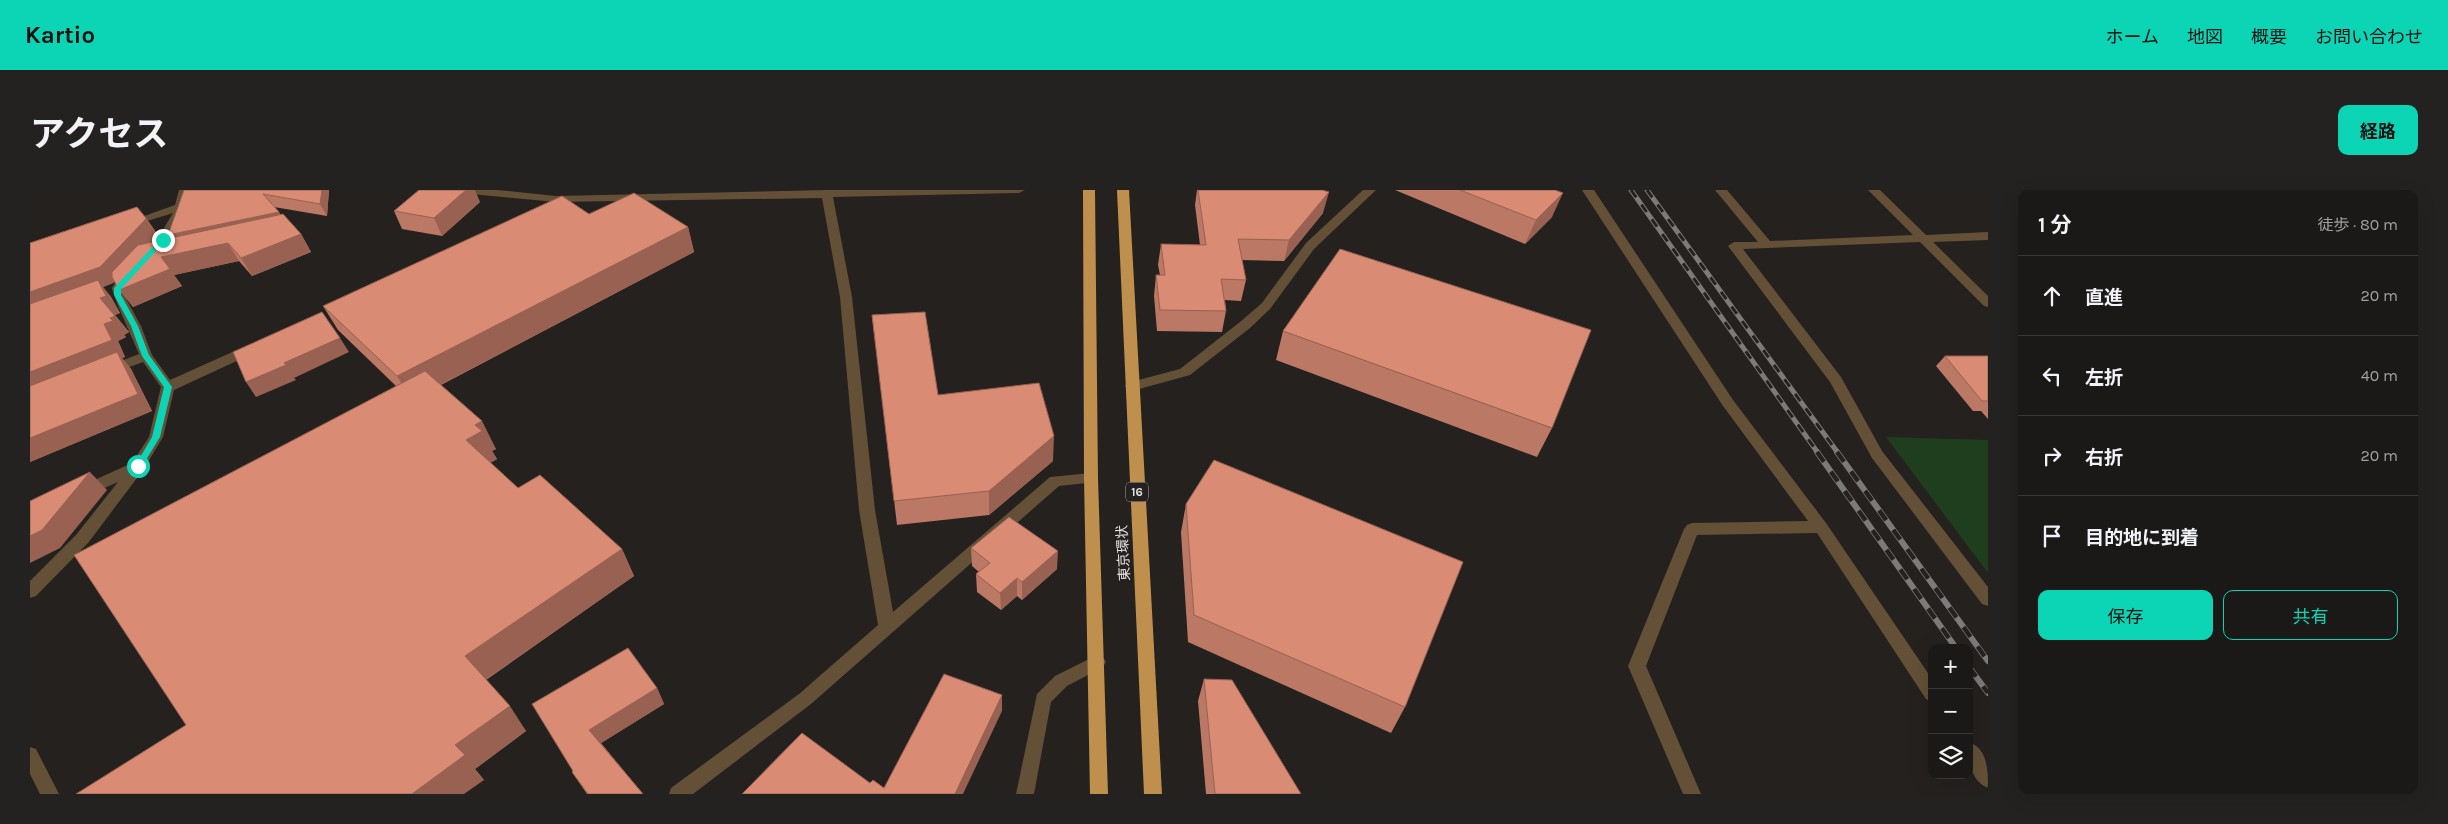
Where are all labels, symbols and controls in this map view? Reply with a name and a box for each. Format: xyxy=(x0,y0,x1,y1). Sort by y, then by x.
text: Kartio xyxy=(25,21,95,49)
text: ホーム xyxy=(2106,26,2159,48)
text: 地図 xyxy=(2187,26,2223,48)
text: 概要 xyxy=(2251,26,2287,48)
text: お問い合わせ xyxy=(2315,26,2423,48)
button: 経路 xyxy=(2338,105,2418,155)
text: アクセス xyxy=(30,114,168,155)
text: 1 分 xyxy=(2038,213,2072,237)
text: 徒歩 · 80 m xyxy=(2317,215,2398,234)
route end xyxy=(152,229,175,252)
icon: ahead xyxy=(2038,282,2066,310)
text: 20 m xyxy=(2360,286,2398,305)
text: 直進 xyxy=(2085,287,2123,309)
icon: left xyxy=(2038,362,2066,390)
text: 40 m xyxy=(2361,366,2398,385)
text: 左折 xyxy=(2085,367,2123,389)
icon: right xyxy=(2038,442,2066,470)
text: 20 m xyxy=(2360,446,2398,465)
text: 右折 xyxy=(2085,447,2123,469)
route start xyxy=(127,455,150,478)
road number: 16 xyxy=(1126,482,1148,502)
icon: arrive xyxy=(2038,522,2066,550)
street label: 東京環状 xyxy=(1114,525,1133,581)
text: 目的地に到着 xyxy=(2085,527,2199,549)
button: 保存 xyxy=(2038,590,2213,640)
button: 共有 xyxy=(2223,590,2398,640)
map controls xyxy=(1928,644,1973,779)
button: + xyxy=(1928,644,1973,689)
button: − xyxy=(1928,689,1973,734)
button: layers xyxy=(1928,734,1973,779)

